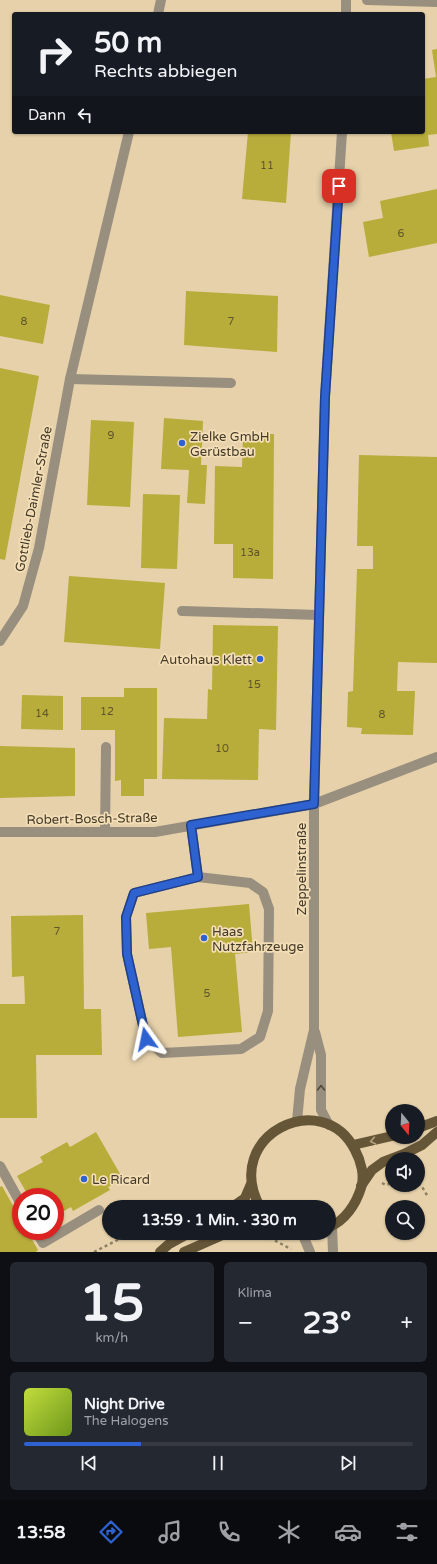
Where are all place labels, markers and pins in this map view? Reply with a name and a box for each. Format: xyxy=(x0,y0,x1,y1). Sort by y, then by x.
pin xyxy=(322,169,356,203)
place label: Zielke GmbH Gerüstbau xyxy=(190,429,269,460)
marker: Zielke GmbH Gerüstbau xyxy=(177,438,187,448)
place label: Autohaus Klett xyxy=(160,652,252,668)
marker: Autohaus Klett xyxy=(255,654,265,664)
place label: Haas Nutzfahrzeuge xyxy=(212,924,304,955)
marker: Haas Nutzfahrzeuge xyxy=(199,933,209,943)
place label: Le Ricard xyxy=(92,1172,150,1188)
marker: Le Ricard xyxy=(79,1174,89,1184)

